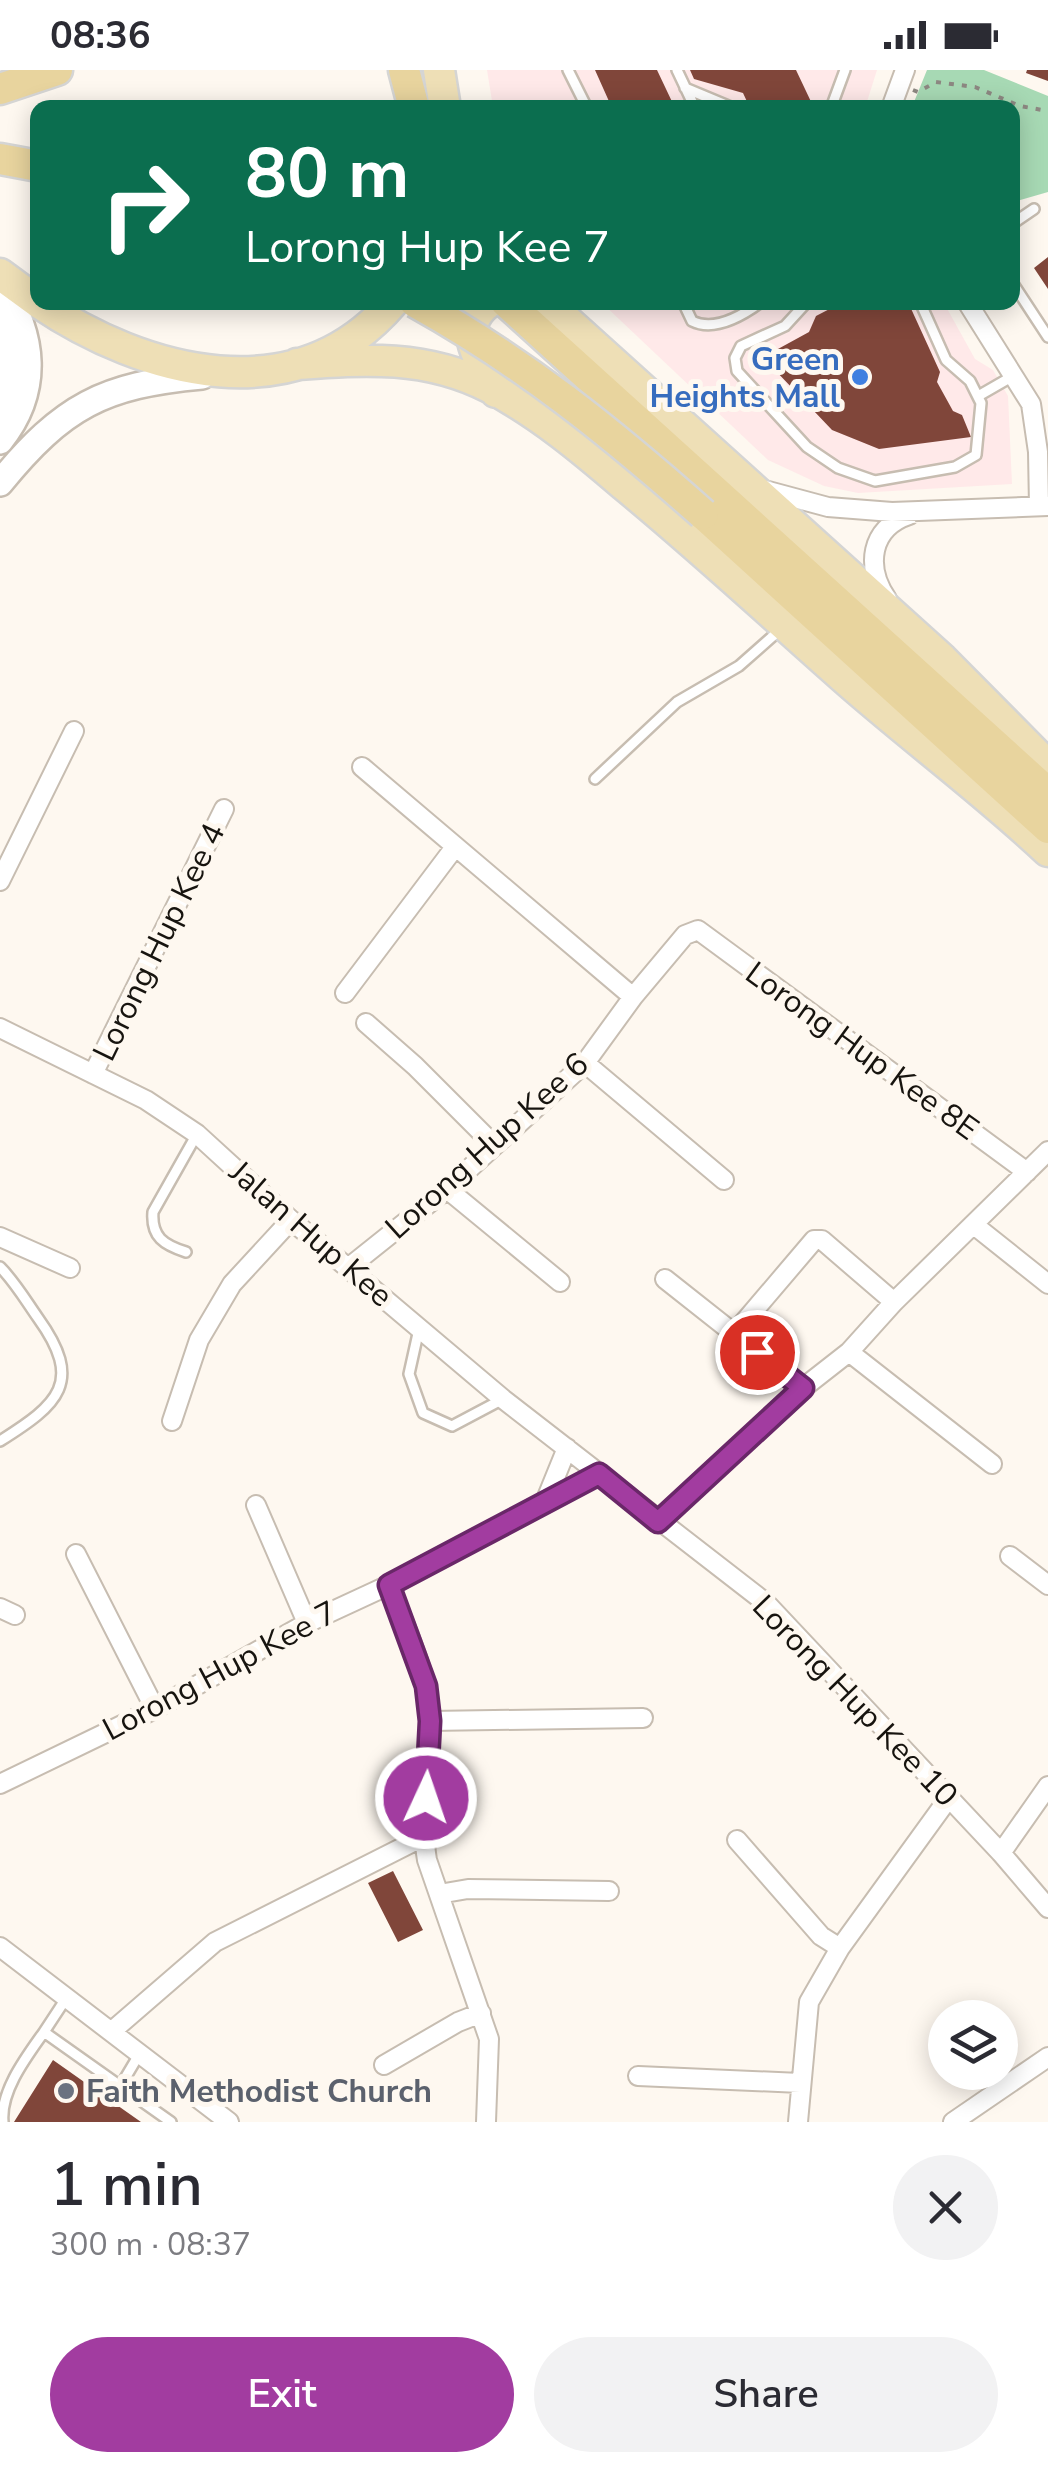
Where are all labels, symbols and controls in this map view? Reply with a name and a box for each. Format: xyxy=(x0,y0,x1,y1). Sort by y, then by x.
text: 08:36 xyxy=(50,10,151,61)
text: 80 m xyxy=(245,126,409,222)
icon: right xyxy=(80,140,210,270)
text: Lorong Hup Kee 7 xyxy=(245,217,610,278)
place label: Green Heights Mall xyxy=(649,338,840,418)
marker: Green Heights Mall xyxy=(849,366,871,388)
street label: Lorong Hup Kee 4 xyxy=(83,816,235,1068)
street label: Lorong Hup Kee 8E xyxy=(737,952,987,1150)
street label: Lorong Hup Kee 6 xyxy=(376,1043,598,1249)
street label: Jalan Hup Kee xyxy=(220,1151,402,1317)
pin xyxy=(715,1310,800,1395)
icon: arrive xyxy=(730,1325,785,1380)
street label: Lorong Hup Kee 10 xyxy=(743,1586,967,1816)
street label: Lorong Hup Kee 7 xyxy=(95,1591,345,1751)
position arrow xyxy=(374,1746,478,1850)
map controls xyxy=(928,2000,1018,2090)
button: layers xyxy=(928,2000,1018,2090)
place label: Faith Methodist Church xyxy=(86,2070,432,2113)
marker: Faith Methodist Church xyxy=(55,2080,77,2102)
text: 1 min xyxy=(50,2144,203,2226)
button: close xyxy=(893,2155,998,2260)
text: 300 m · 08:37 xyxy=(50,2223,251,2266)
button: Exit xyxy=(50,2337,514,2452)
button: Share xyxy=(534,2337,998,2452)

